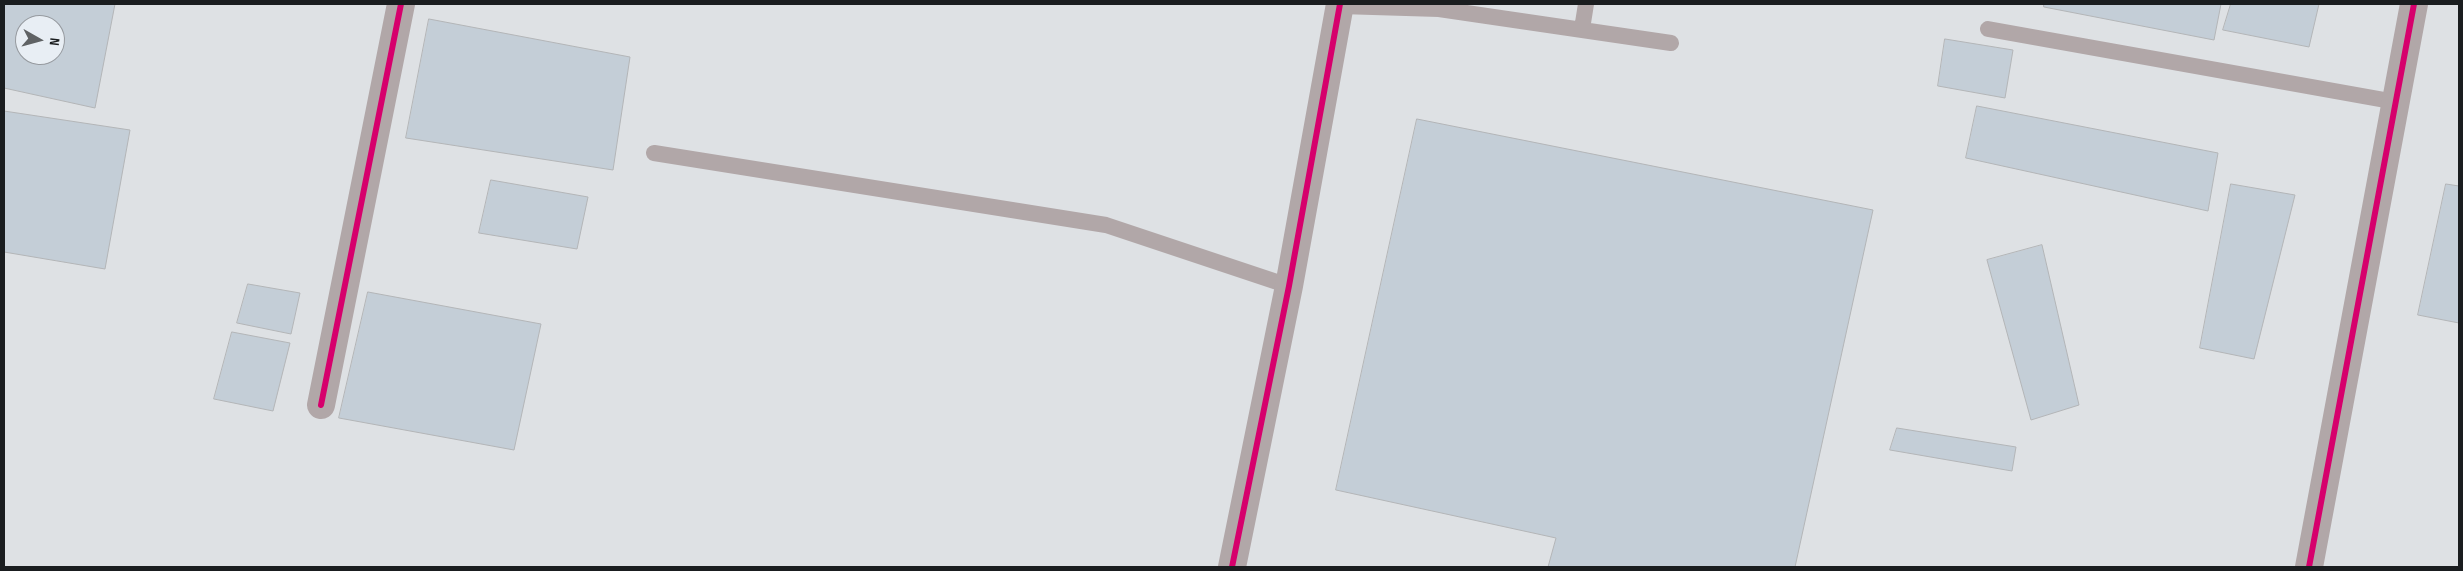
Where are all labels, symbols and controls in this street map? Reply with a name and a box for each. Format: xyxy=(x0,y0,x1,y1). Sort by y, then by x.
north arrow xyxy=(15,15,65,65)
text: N xyxy=(46,37,63,47)

